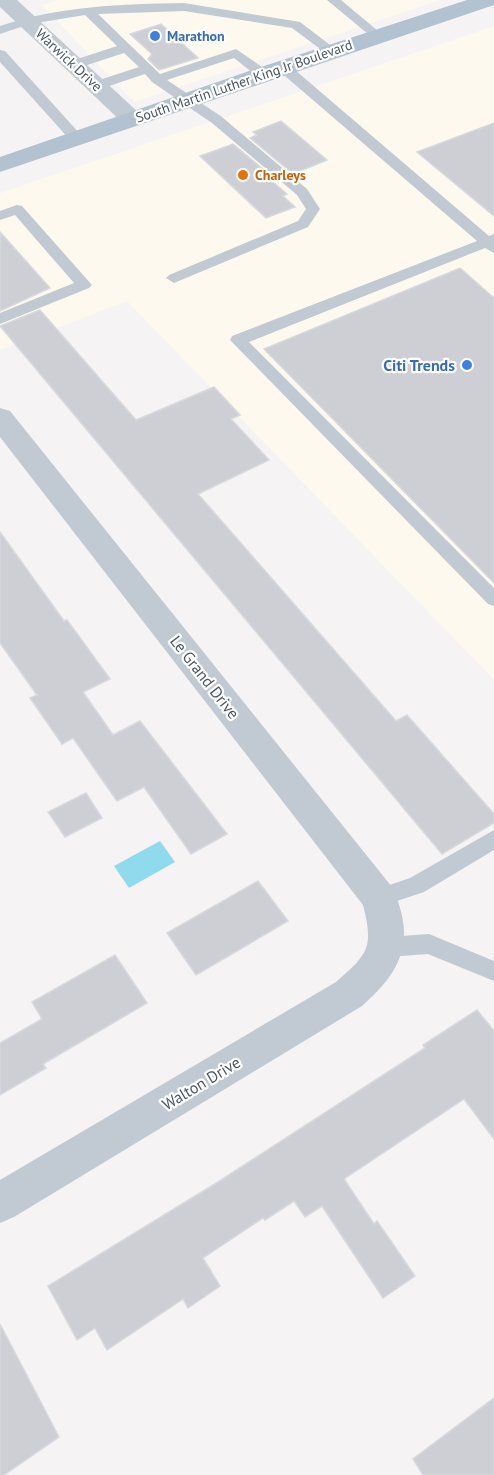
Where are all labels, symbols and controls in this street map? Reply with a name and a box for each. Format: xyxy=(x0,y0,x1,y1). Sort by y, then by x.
street label: Warwick Drive xyxy=(32,25,106,95)
place label: Marathon xyxy=(167,27,225,45)
marker: Marathon xyxy=(148,29,162,43)
street label: South Martin Luther King Jr Boulevard xyxy=(133,35,355,127)
place label: Charleys xyxy=(255,166,306,184)
marker: Charleys xyxy=(236,168,250,182)
place label: Citi Trends xyxy=(383,355,455,375)
marker: Citi Trends xyxy=(460,358,474,372)
street label: Le Grand Drive xyxy=(166,631,244,723)
street label: Walton Drive xyxy=(158,1052,244,1114)

